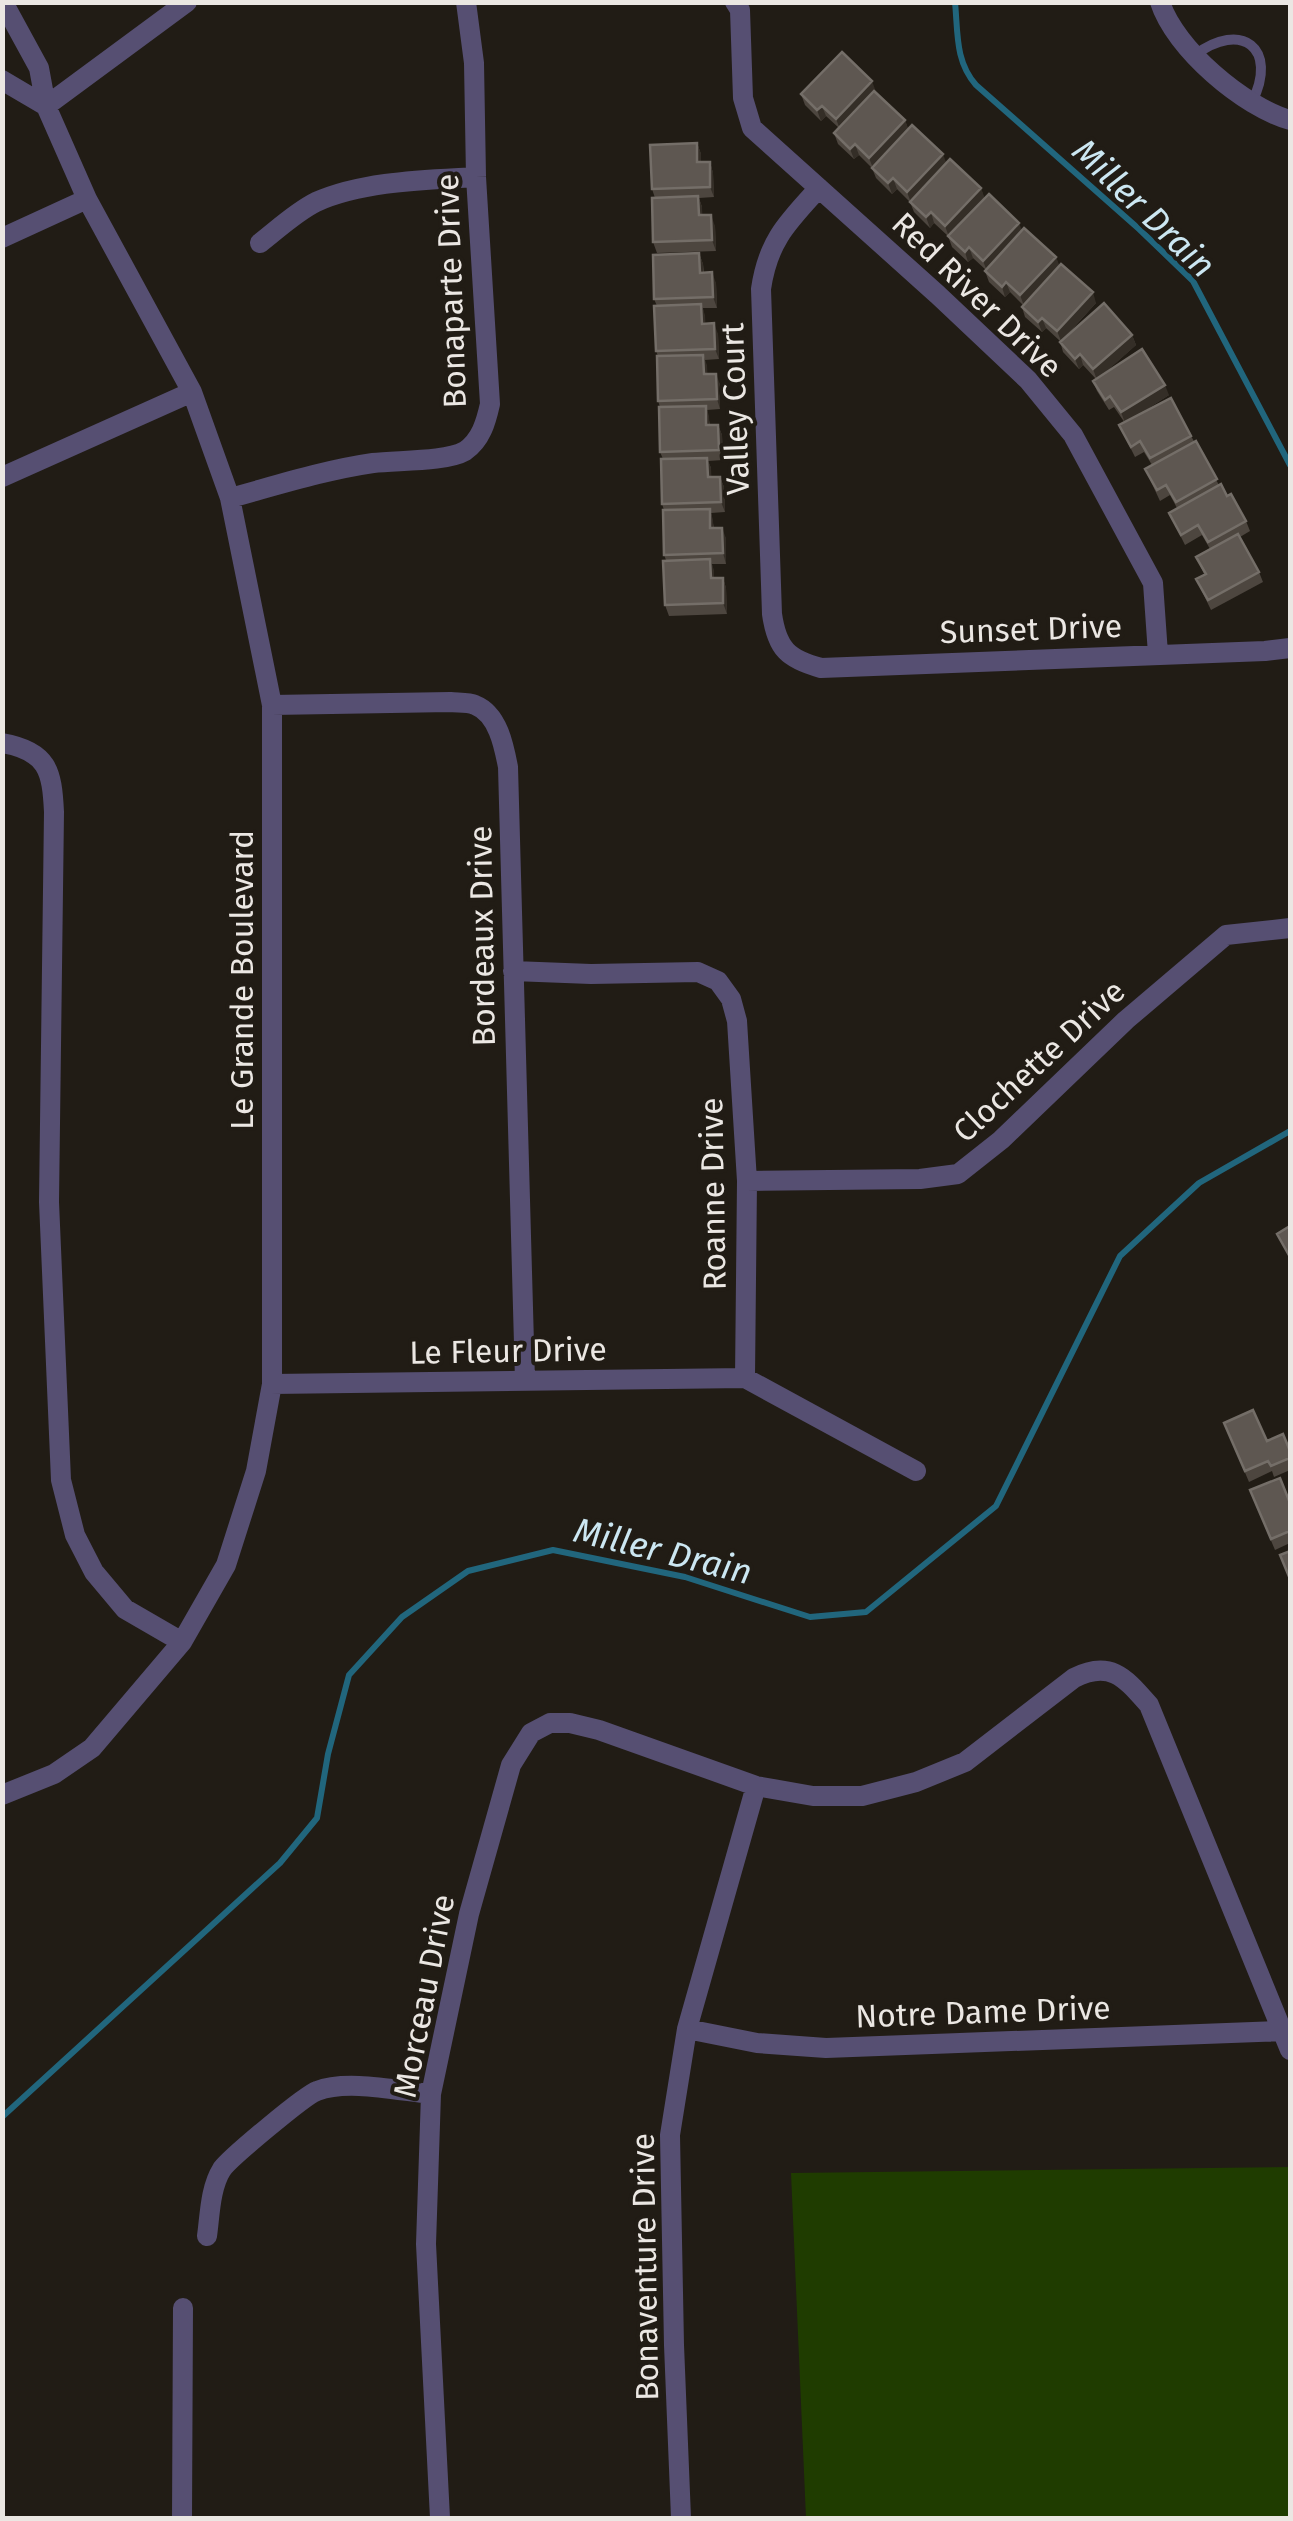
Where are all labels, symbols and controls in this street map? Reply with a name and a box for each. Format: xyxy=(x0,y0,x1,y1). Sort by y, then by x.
water label: Miller Drain xyxy=(1064,130,1224,286)
street label: Bonaparte Drive xyxy=(428,173,474,409)
street label: Red River Drive xyxy=(884,204,1070,386)
street label: Valley Court xyxy=(713,322,757,496)
street label: Sunset Drive xyxy=(939,607,1123,651)
street label: Bordeaux Drive xyxy=(461,825,503,1047)
street label: Le Grande Boulevard xyxy=(223,830,261,1130)
street label: Clochette Drive xyxy=(945,972,1133,1150)
street label: Roanne Drive xyxy=(692,1097,734,1291)
street label: Le Fleur Drive xyxy=(409,1330,607,1372)
water label: Miller Drain xyxy=(570,1509,756,1593)
street label: Morceau Drive xyxy=(386,1891,462,2101)
street label: Notre Dame Drive xyxy=(855,1989,1111,2035)
street label: Bonaventure Drive xyxy=(624,2133,666,2401)

